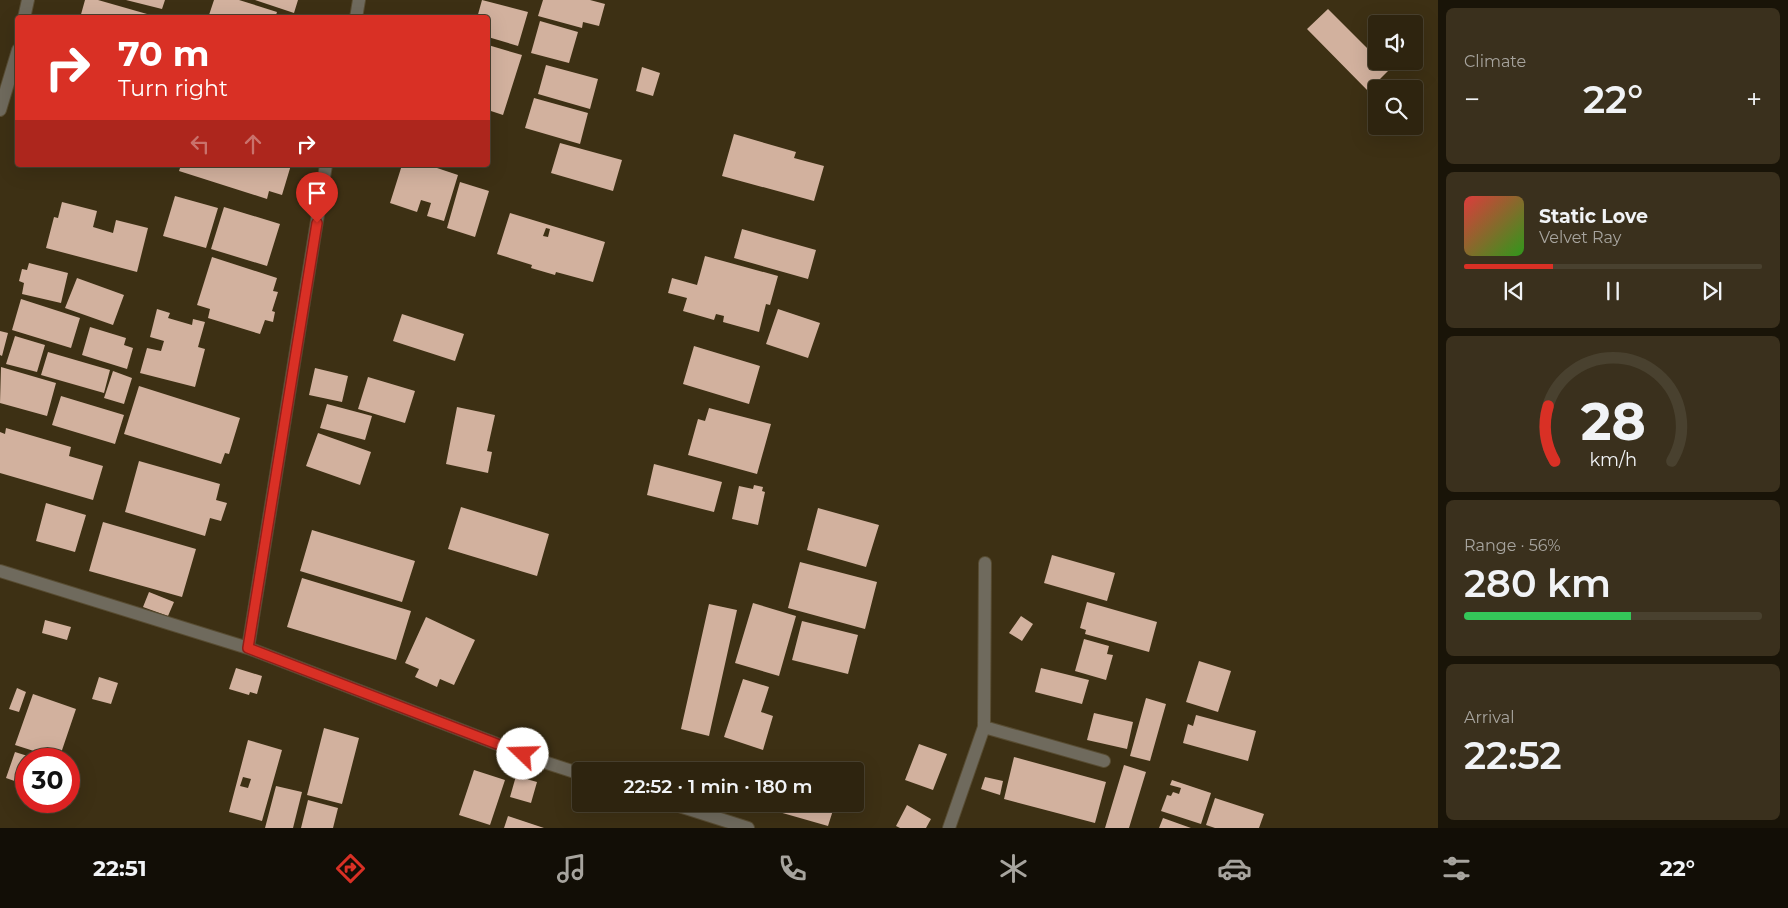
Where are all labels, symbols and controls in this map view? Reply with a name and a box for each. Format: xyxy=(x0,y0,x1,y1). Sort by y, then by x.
map controls xyxy=(1368,15,1423,135)
button: sound xyxy=(1368,15,1423,70)
text: 70 m xyxy=(118,32,209,75)
icon: right xyxy=(35,35,100,100)
text: Climate xyxy=(1464,52,1526,71)
text: Turn right xyxy=(118,75,228,102)
text: 22° xyxy=(1583,76,1643,123)
button: search xyxy=(1368,80,1423,135)
text: − xyxy=(1464,82,1480,116)
text: + xyxy=(1746,82,1762,116)
icon: left xyxy=(186,130,214,158)
icon: ahead xyxy=(239,130,267,158)
icon: right xyxy=(292,130,320,158)
pin xyxy=(296,172,338,223)
icon: arrive xyxy=(303,179,331,207)
text: Static Love xyxy=(1539,205,1648,228)
text: Velvet Ray xyxy=(1539,228,1621,247)
icon: previous xyxy=(1500,277,1528,305)
icon: pause xyxy=(1599,277,1627,305)
icon: next xyxy=(1698,277,1726,305)
text: 28 xyxy=(1580,390,1646,453)
text: km/h xyxy=(1589,449,1637,470)
text: Range · 56% xyxy=(1464,536,1561,555)
text: 280 km xyxy=(1464,560,1611,607)
text: Arrival xyxy=(1464,708,1514,727)
position arrow xyxy=(496,727,548,779)
text: 22:52 xyxy=(1464,732,1562,779)
speed limit sign: 30 xyxy=(15,748,80,813)
text: 22:52 · 1 min · 180 m xyxy=(623,775,813,798)
icon: directions xyxy=(333,851,368,886)
icon: music xyxy=(554,851,589,886)
icon: phone xyxy=(775,851,810,886)
icon: climate xyxy=(996,851,1031,886)
icon: car xyxy=(1217,851,1252,886)
icon: filters xyxy=(1439,851,1474,886)
text: 22:51 xyxy=(93,855,147,882)
text: 22° xyxy=(1660,855,1695,882)

